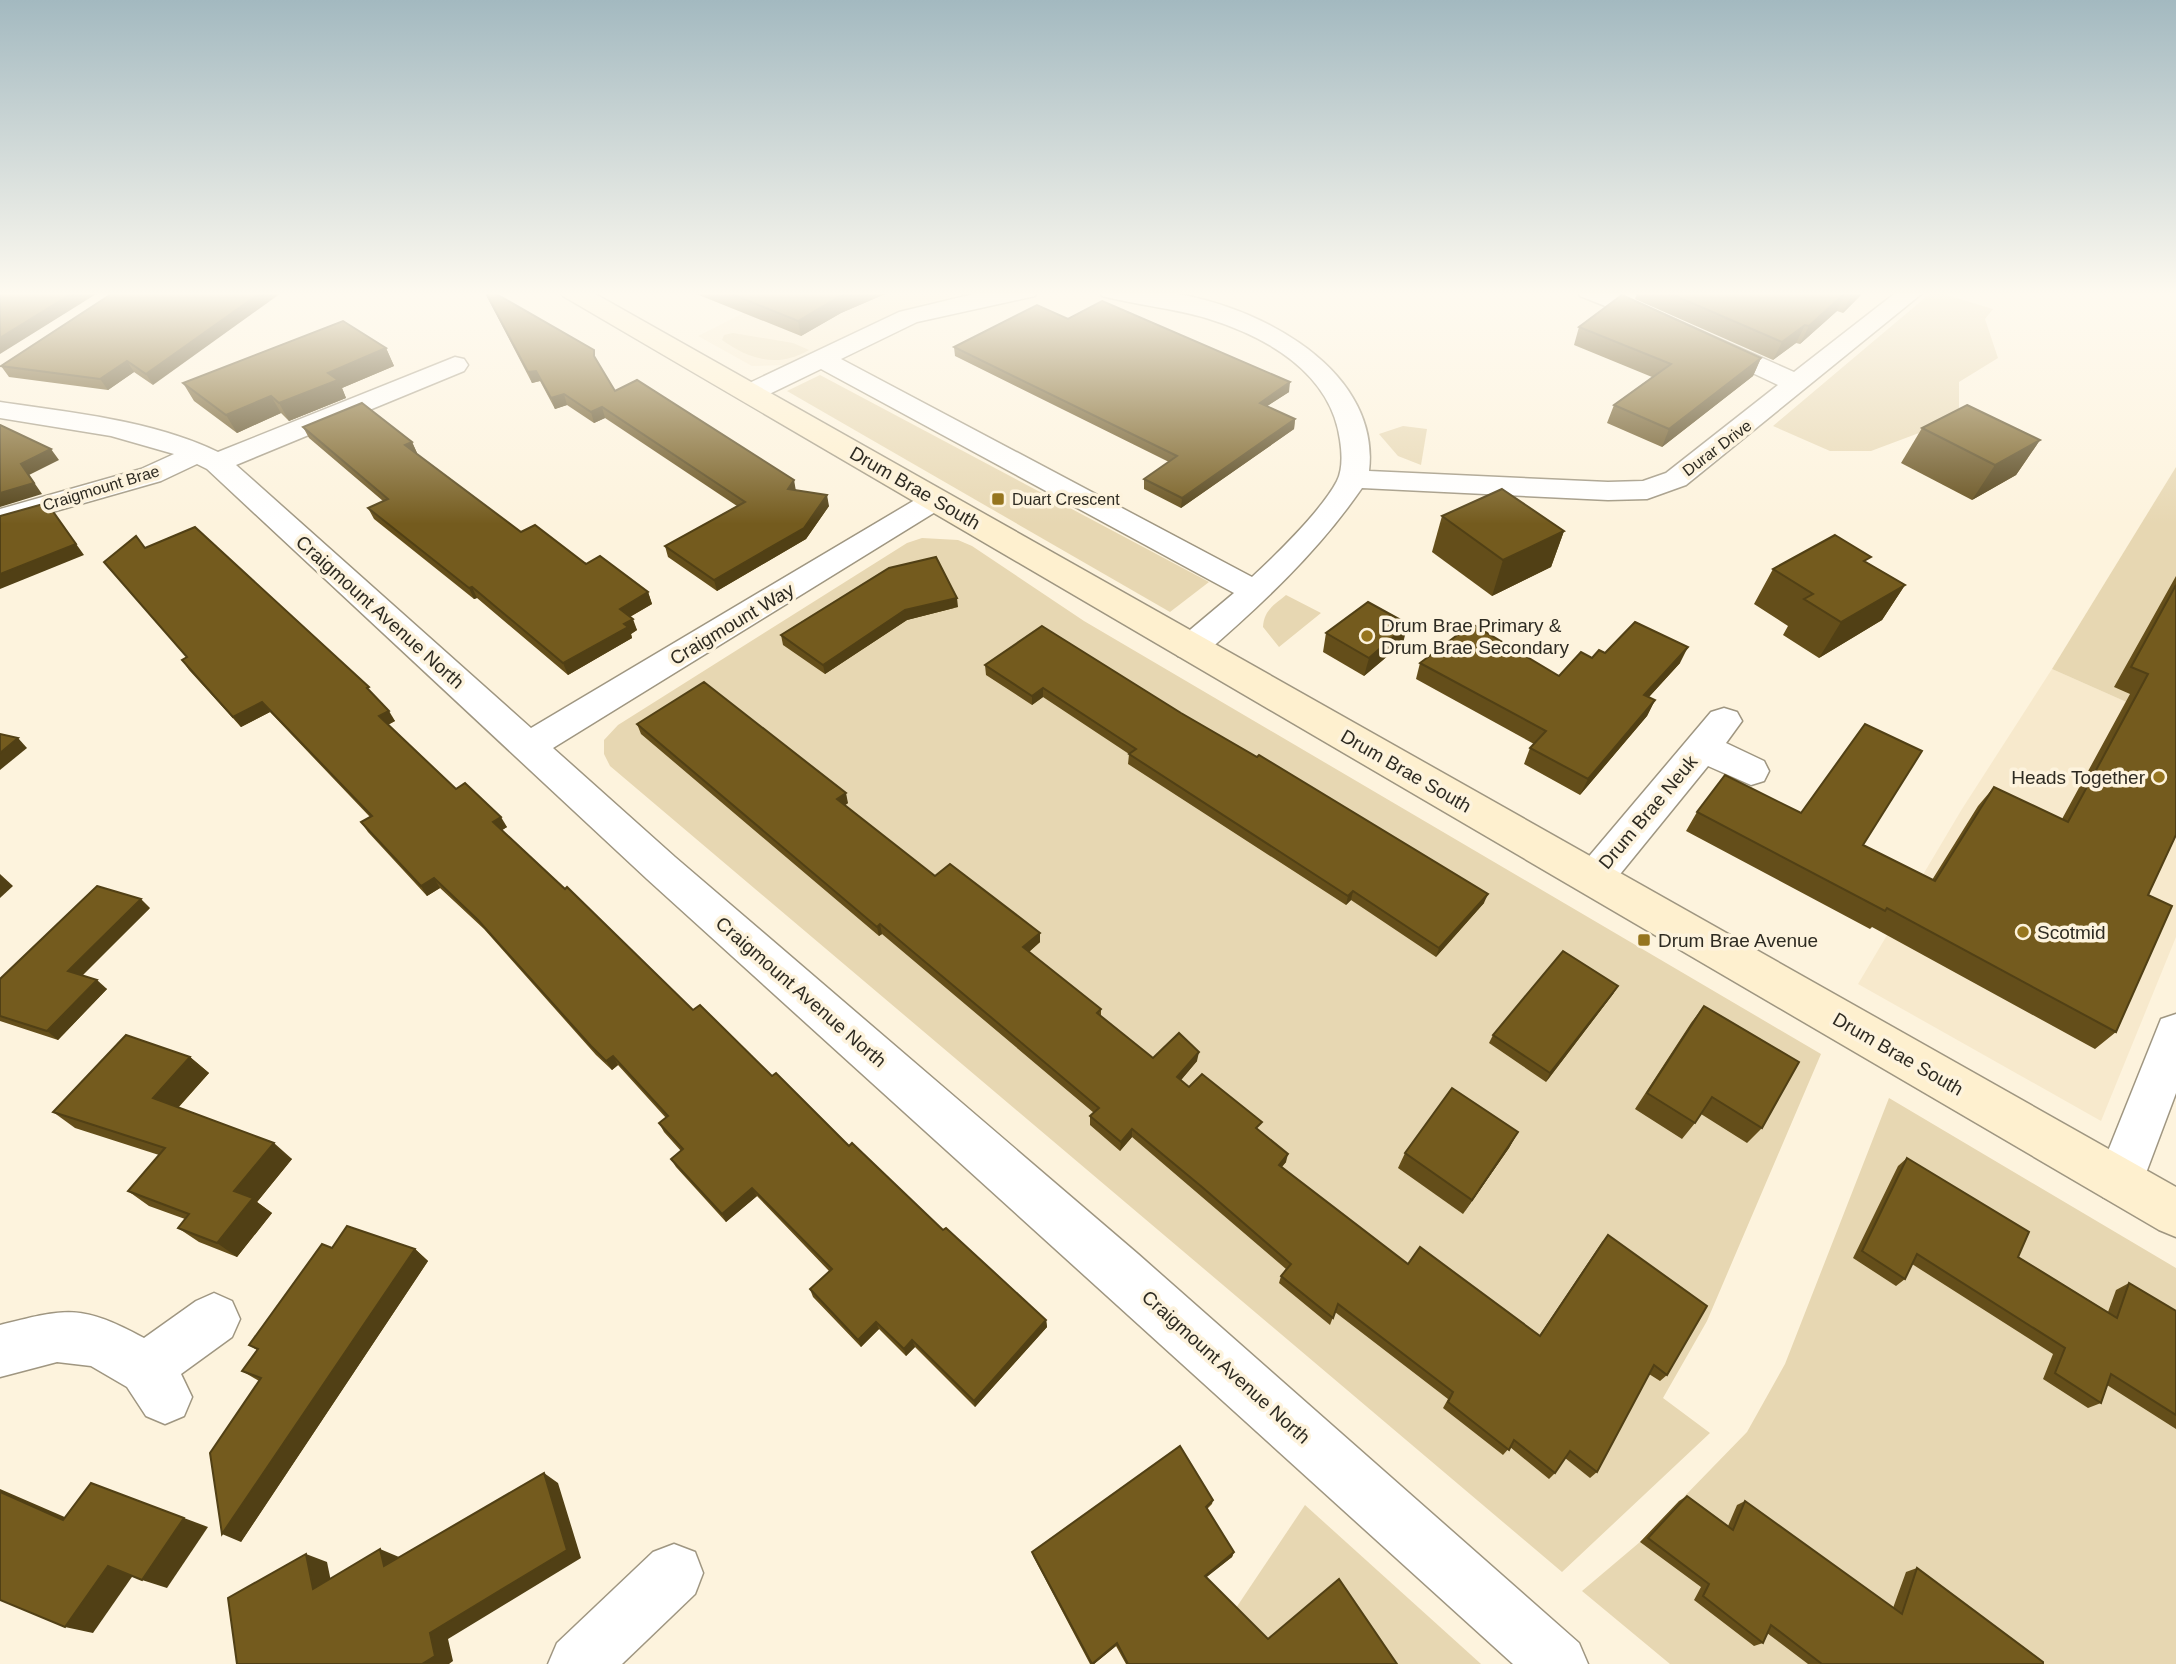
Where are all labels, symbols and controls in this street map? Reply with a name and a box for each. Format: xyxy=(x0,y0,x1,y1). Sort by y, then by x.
street label: Durar Drive xyxy=(1679,417,1755,479)
street label: Drum Brae South xyxy=(846,442,984,534)
street label: Craigmount Brae xyxy=(41,462,161,514)
marker: Duart Crescent xyxy=(990,491,1006,507)
place label: Duart Crescent xyxy=(1012,491,1120,508)
street label: Craigmount Avenue North xyxy=(292,531,468,693)
street label: Craigmount Way xyxy=(666,578,798,669)
place label: Drum Brae Primary & Drum Brae Secondary xyxy=(1381,615,1569,658)
marker: Drum Brae Primary & Drum Brae Secondary xyxy=(1359,628,1375,644)
street label: Drum Brae South xyxy=(1337,725,1475,817)
street label: Drum Brae Neuk xyxy=(1594,751,1702,873)
place label: Heads Together xyxy=(2011,767,2146,788)
marker: Heads Together xyxy=(2151,769,2167,785)
street label: Craigmount Avenue North xyxy=(712,912,890,1072)
place label: Scotmid xyxy=(2037,922,2106,943)
marker: Scotmid xyxy=(2015,924,2031,940)
place label: Drum Brae Avenue xyxy=(1658,930,1818,951)
marker: Drum Brae Avenue xyxy=(1636,932,1652,948)
street label: Drum Brae South xyxy=(1829,1008,1967,1100)
street label: Craigmount Avenue North xyxy=(1138,1286,1314,1448)

